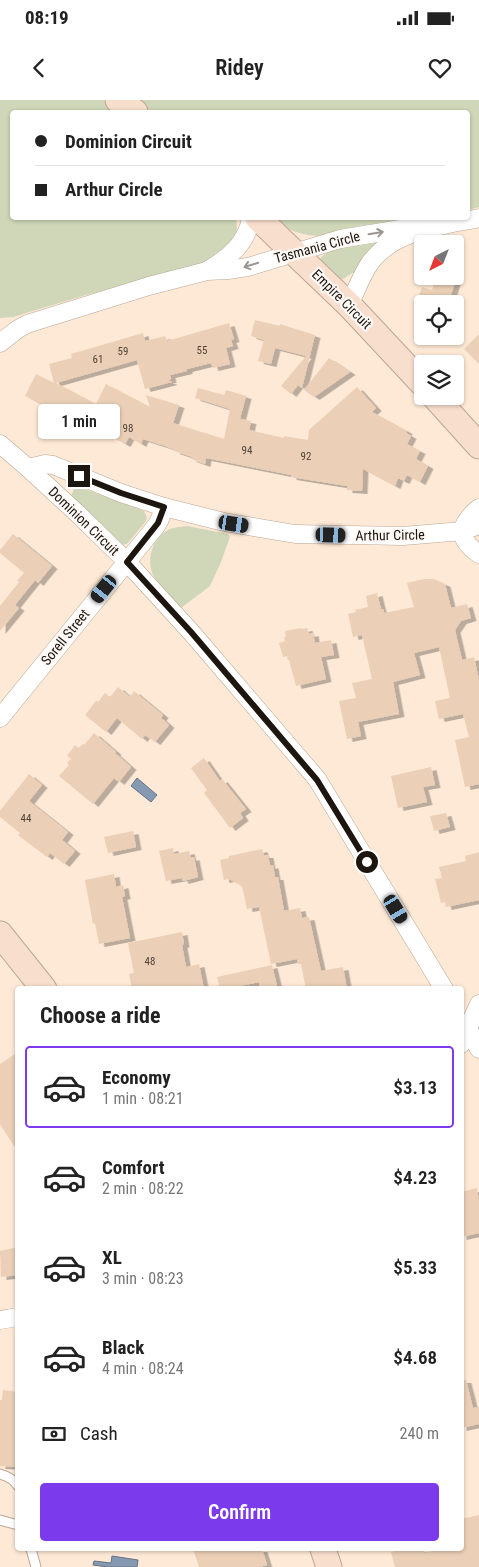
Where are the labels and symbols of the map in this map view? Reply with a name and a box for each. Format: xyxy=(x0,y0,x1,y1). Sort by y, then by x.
one-way arrow xyxy=(367,227,383,237)
street label: Tasmania Circle xyxy=(272,228,362,266)
north arrow xyxy=(414,235,464,285)
one-way arrow xyxy=(244,261,260,271)
street label: Empire Circuit xyxy=(309,266,375,332)
house number: 55 xyxy=(197,344,207,357)
house number: 59 xyxy=(118,345,128,358)
house number: 61 xyxy=(93,353,103,366)
callout: 1 min xyxy=(38,404,120,438)
house number: 98 xyxy=(123,422,133,435)
house number: 94 xyxy=(242,444,253,457)
house number: 92 xyxy=(301,450,311,463)
route end xyxy=(68,465,90,487)
street label: Dominion Circuit xyxy=(45,483,123,559)
car xyxy=(218,514,249,534)
street label: Arthur Circle xyxy=(355,526,425,544)
car xyxy=(315,527,346,543)
car xyxy=(88,573,119,605)
street label: Sorell Street xyxy=(38,606,92,668)
house number: 44 xyxy=(21,812,32,825)
route start xyxy=(356,851,378,873)
car xyxy=(381,892,410,926)
house number: 48 xyxy=(145,955,155,968)

